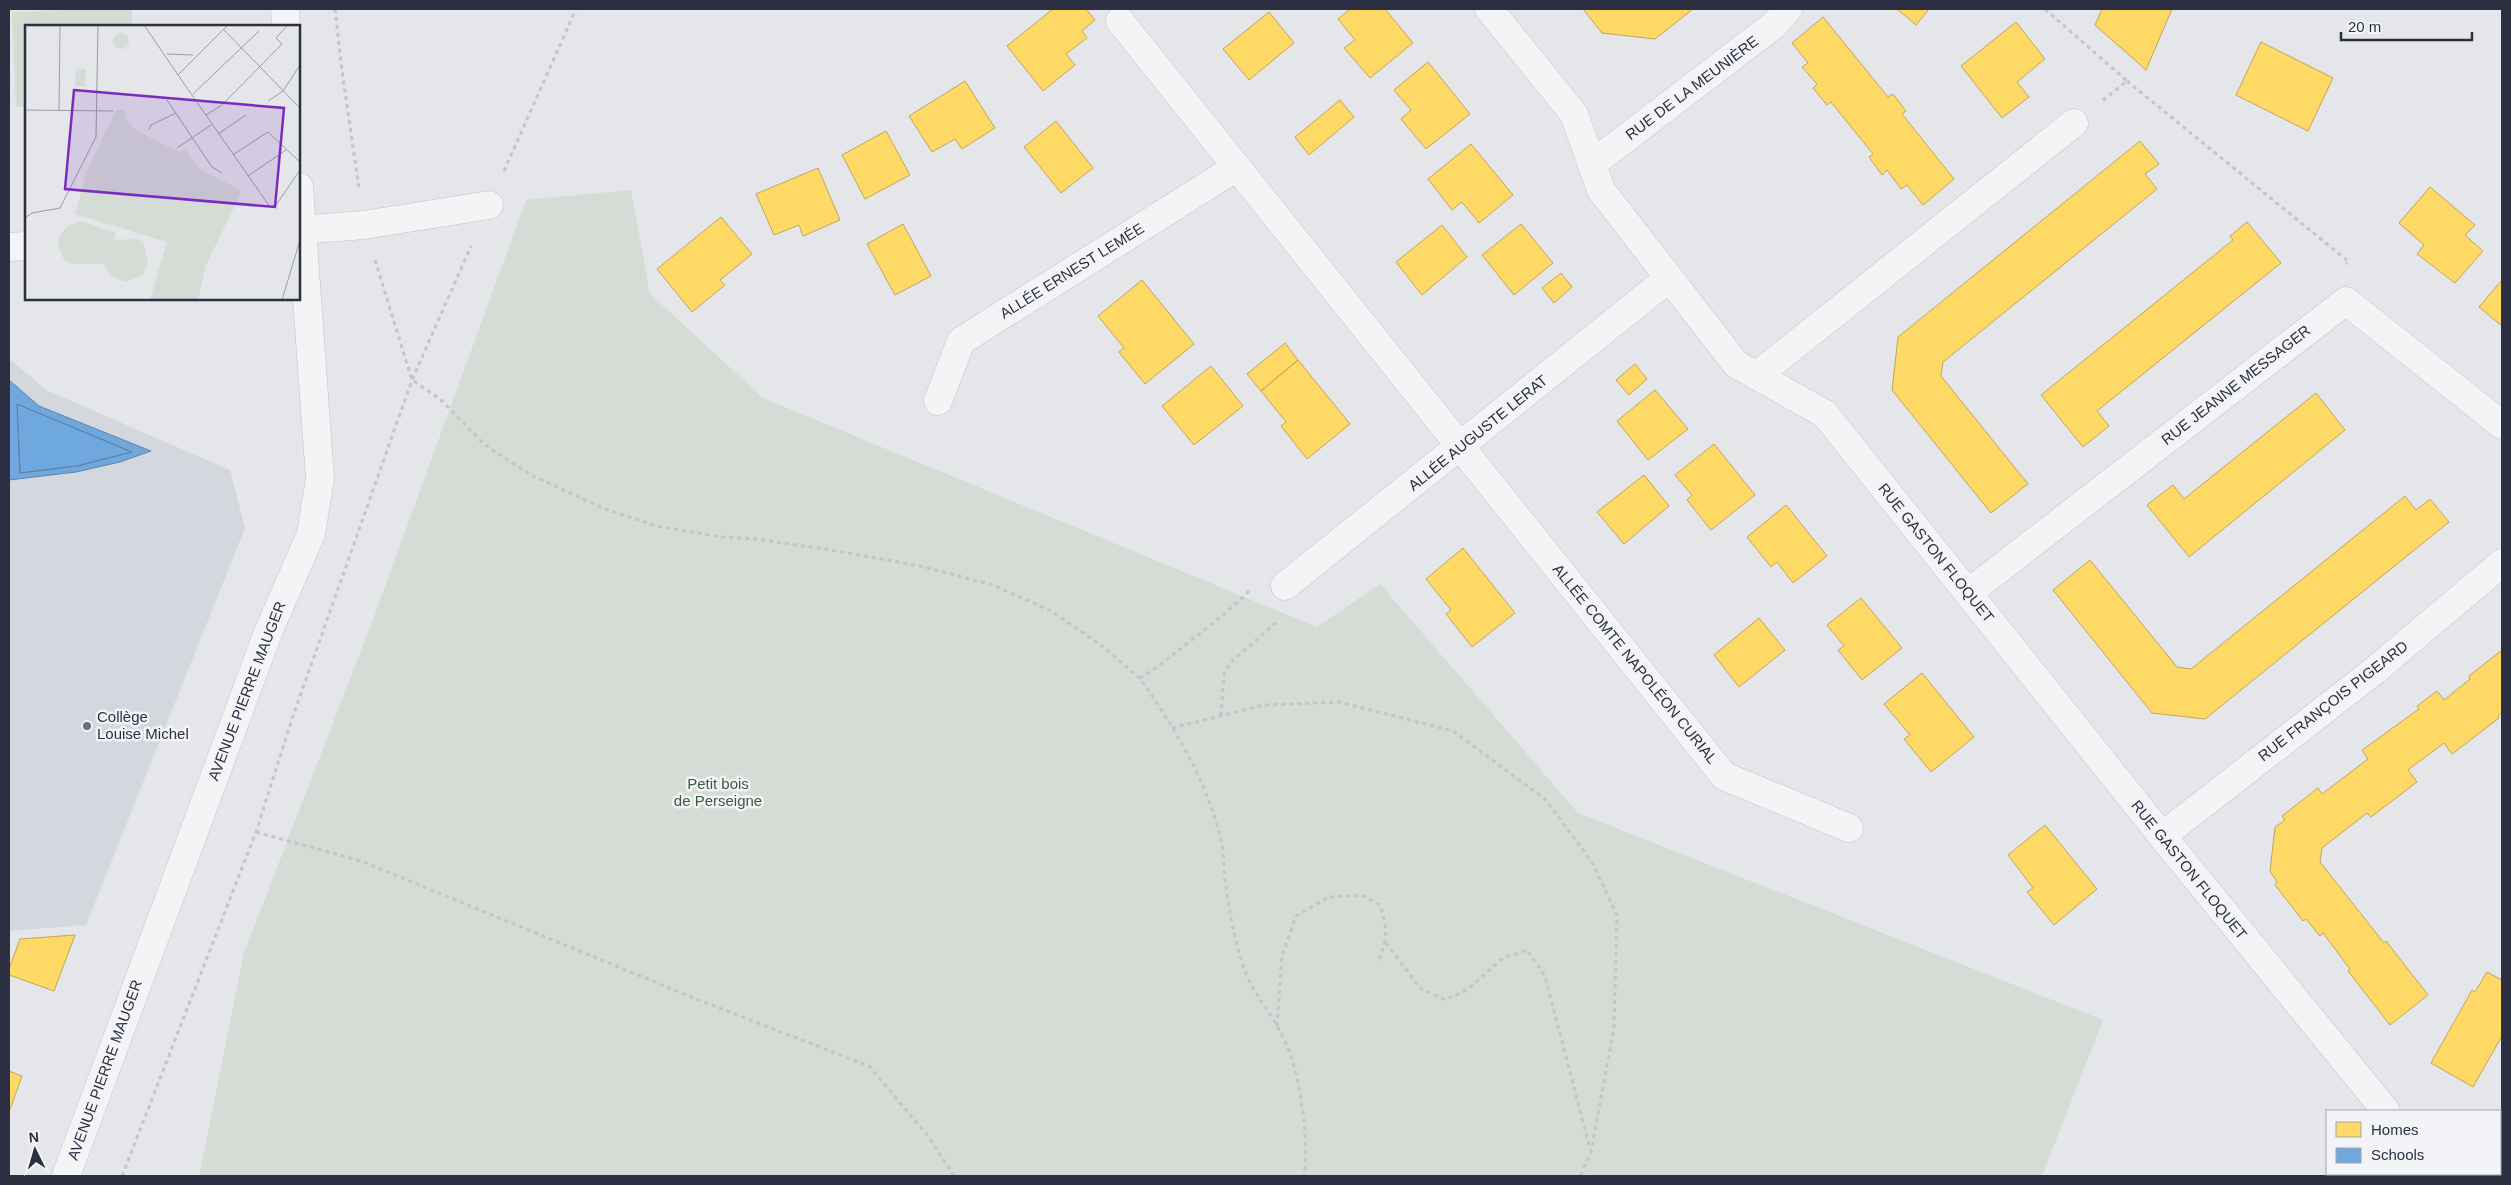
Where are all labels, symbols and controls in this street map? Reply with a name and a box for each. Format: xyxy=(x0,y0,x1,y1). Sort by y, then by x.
scale bar xyxy=(2341,10,2472,42)
text: 20 m xyxy=(2348,18,2381,35)
inset map xyxy=(25,25,300,300)
street label: RUE DE LA MEUNIÈRE xyxy=(1622,32,1761,143)
street label: ALLÉE ERNEST LEMÉE xyxy=(997,219,1147,322)
street label: RUE JEANNE MESSAGER xyxy=(2158,321,2314,448)
street label: ALLÉE AUGUSTE LERAT xyxy=(1405,371,1551,494)
street label: RUE GASTON FLOQUET xyxy=(1875,480,1998,626)
street label: ALLÉE COMTE NAPOLÉON CURIAL xyxy=(1550,561,1721,767)
street label: AVENUE PIERRE MAUGER xyxy=(204,599,289,783)
street label: RUE FRANÇOIS PIGEARD xyxy=(2255,637,2411,764)
place label: Collège Louise Michel xyxy=(97,708,189,742)
marker: Collège Louise Michel xyxy=(81,720,93,732)
park label: Petit bois de Perseigne xyxy=(674,775,762,809)
street label: RUE GASTON FLOQUET xyxy=(2128,797,2251,943)
street label: AVENUE PIERRE MAUGER xyxy=(64,977,145,1162)
legend xyxy=(2326,1110,2501,1175)
text: Homes xyxy=(2371,1121,2419,1138)
north arrow xyxy=(10,1125,60,1175)
text: N xyxy=(28,1129,40,1145)
text: Schools xyxy=(2371,1146,2424,1163)

